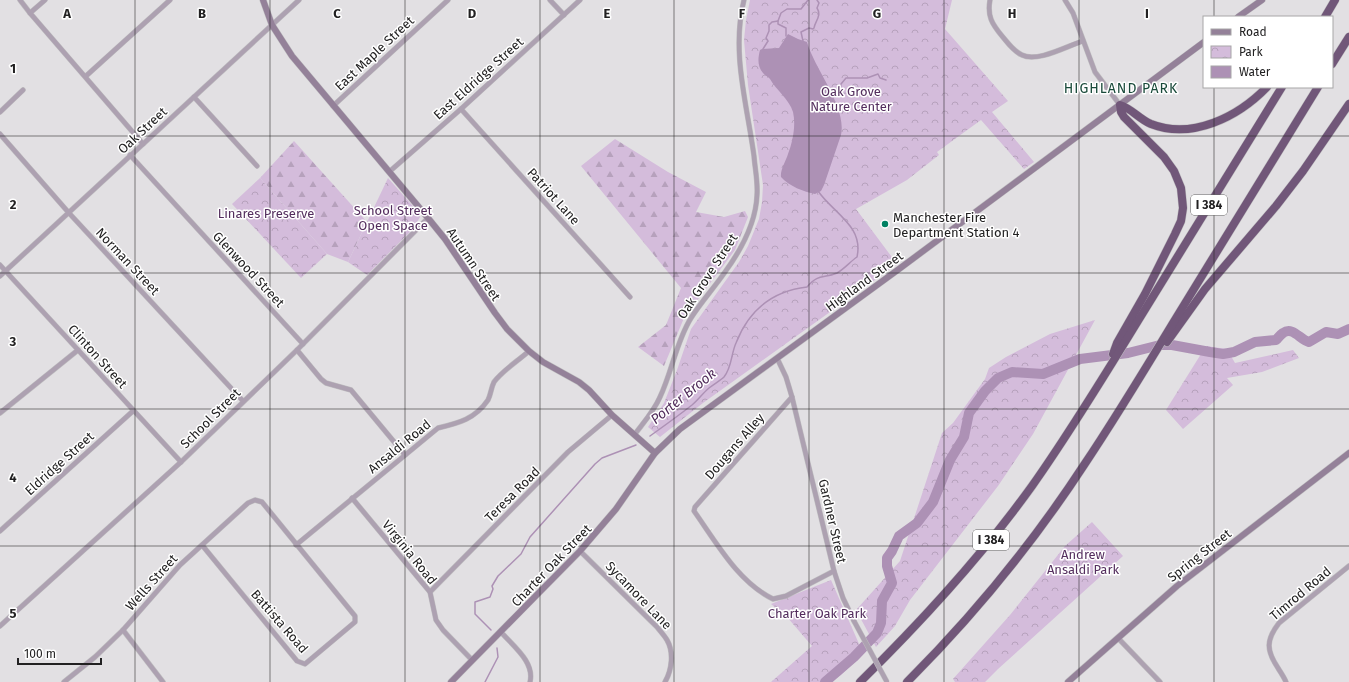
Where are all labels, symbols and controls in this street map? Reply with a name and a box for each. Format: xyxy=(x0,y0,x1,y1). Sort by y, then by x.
text: A xyxy=(62,6,71,21)
text: B xyxy=(198,6,206,21)
text: C xyxy=(333,6,341,21)
text: D xyxy=(468,6,477,21)
text: E xyxy=(604,6,611,21)
text: F xyxy=(739,6,746,21)
text: G xyxy=(873,6,881,21)
text: H xyxy=(1008,6,1016,21)
text: I xyxy=(1145,6,1149,21)
street label: East Maple Street xyxy=(332,13,417,94)
legend xyxy=(1203,16,1333,88)
text: Road xyxy=(1239,25,1267,39)
street label: East Eldridge Street xyxy=(431,34,526,122)
text: Park xyxy=(1239,45,1263,59)
text: 1 xyxy=(10,61,16,76)
text: Water xyxy=(1239,65,1271,79)
district label: HIGHLAND PARK xyxy=(1064,80,1178,97)
park label: Oak Grove Nature Center xyxy=(810,84,892,114)
street label: Oak Street xyxy=(115,104,170,157)
street label: Patriot Lane xyxy=(524,165,583,228)
road number: I 384 xyxy=(1191,195,1227,215)
text: 2 xyxy=(10,197,17,212)
park label: School Street Open Space xyxy=(354,203,433,233)
park label: Linares Preserve xyxy=(218,206,314,221)
place label: Manchester Fire Department Station 4 xyxy=(893,210,1020,240)
marker: Manchester Fire Department Station 4 xyxy=(880,219,890,229)
street label: Norman Street xyxy=(93,225,163,298)
street label: Autumn Street xyxy=(444,225,504,304)
street label: Glenwood Street xyxy=(210,229,288,310)
street label: Oak Grove Street xyxy=(674,231,741,322)
street label: Highland Street xyxy=(823,248,906,314)
street label: Clinton Street xyxy=(65,321,130,392)
text: 3 xyxy=(9,334,17,349)
water label: Porter Brook xyxy=(647,365,720,428)
street label: School Street xyxy=(177,385,244,451)
street label: Dougans Alley xyxy=(702,410,768,482)
street label: Ansaldi Road xyxy=(365,416,434,476)
street label: Eldridge Street xyxy=(22,428,97,498)
street label: Teresa Road xyxy=(482,464,543,525)
text: 4 xyxy=(9,470,17,485)
street label: Gardner Street xyxy=(816,477,850,565)
street label: Virginia Road xyxy=(379,517,440,587)
street label: Charter Oak Street xyxy=(508,521,595,609)
street label: Spring Street xyxy=(1165,526,1234,585)
road number: I 384 xyxy=(973,530,1009,550)
park label: Andrew Ansaldi Park xyxy=(1047,547,1119,577)
street label: Wells Street xyxy=(122,551,181,613)
street label: Sycamore Lane xyxy=(603,558,675,632)
street label: Timrod Road xyxy=(1267,564,1334,623)
street label: Battista Road xyxy=(248,587,311,656)
text: 5 xyxy=(10,606,17,621)
park label: Charter Oak Park xyxy=(768,606,867,621)
scale bar xyxy=(18,640,101,666)
text: 100 m xyxy=(24,647,56,661)

